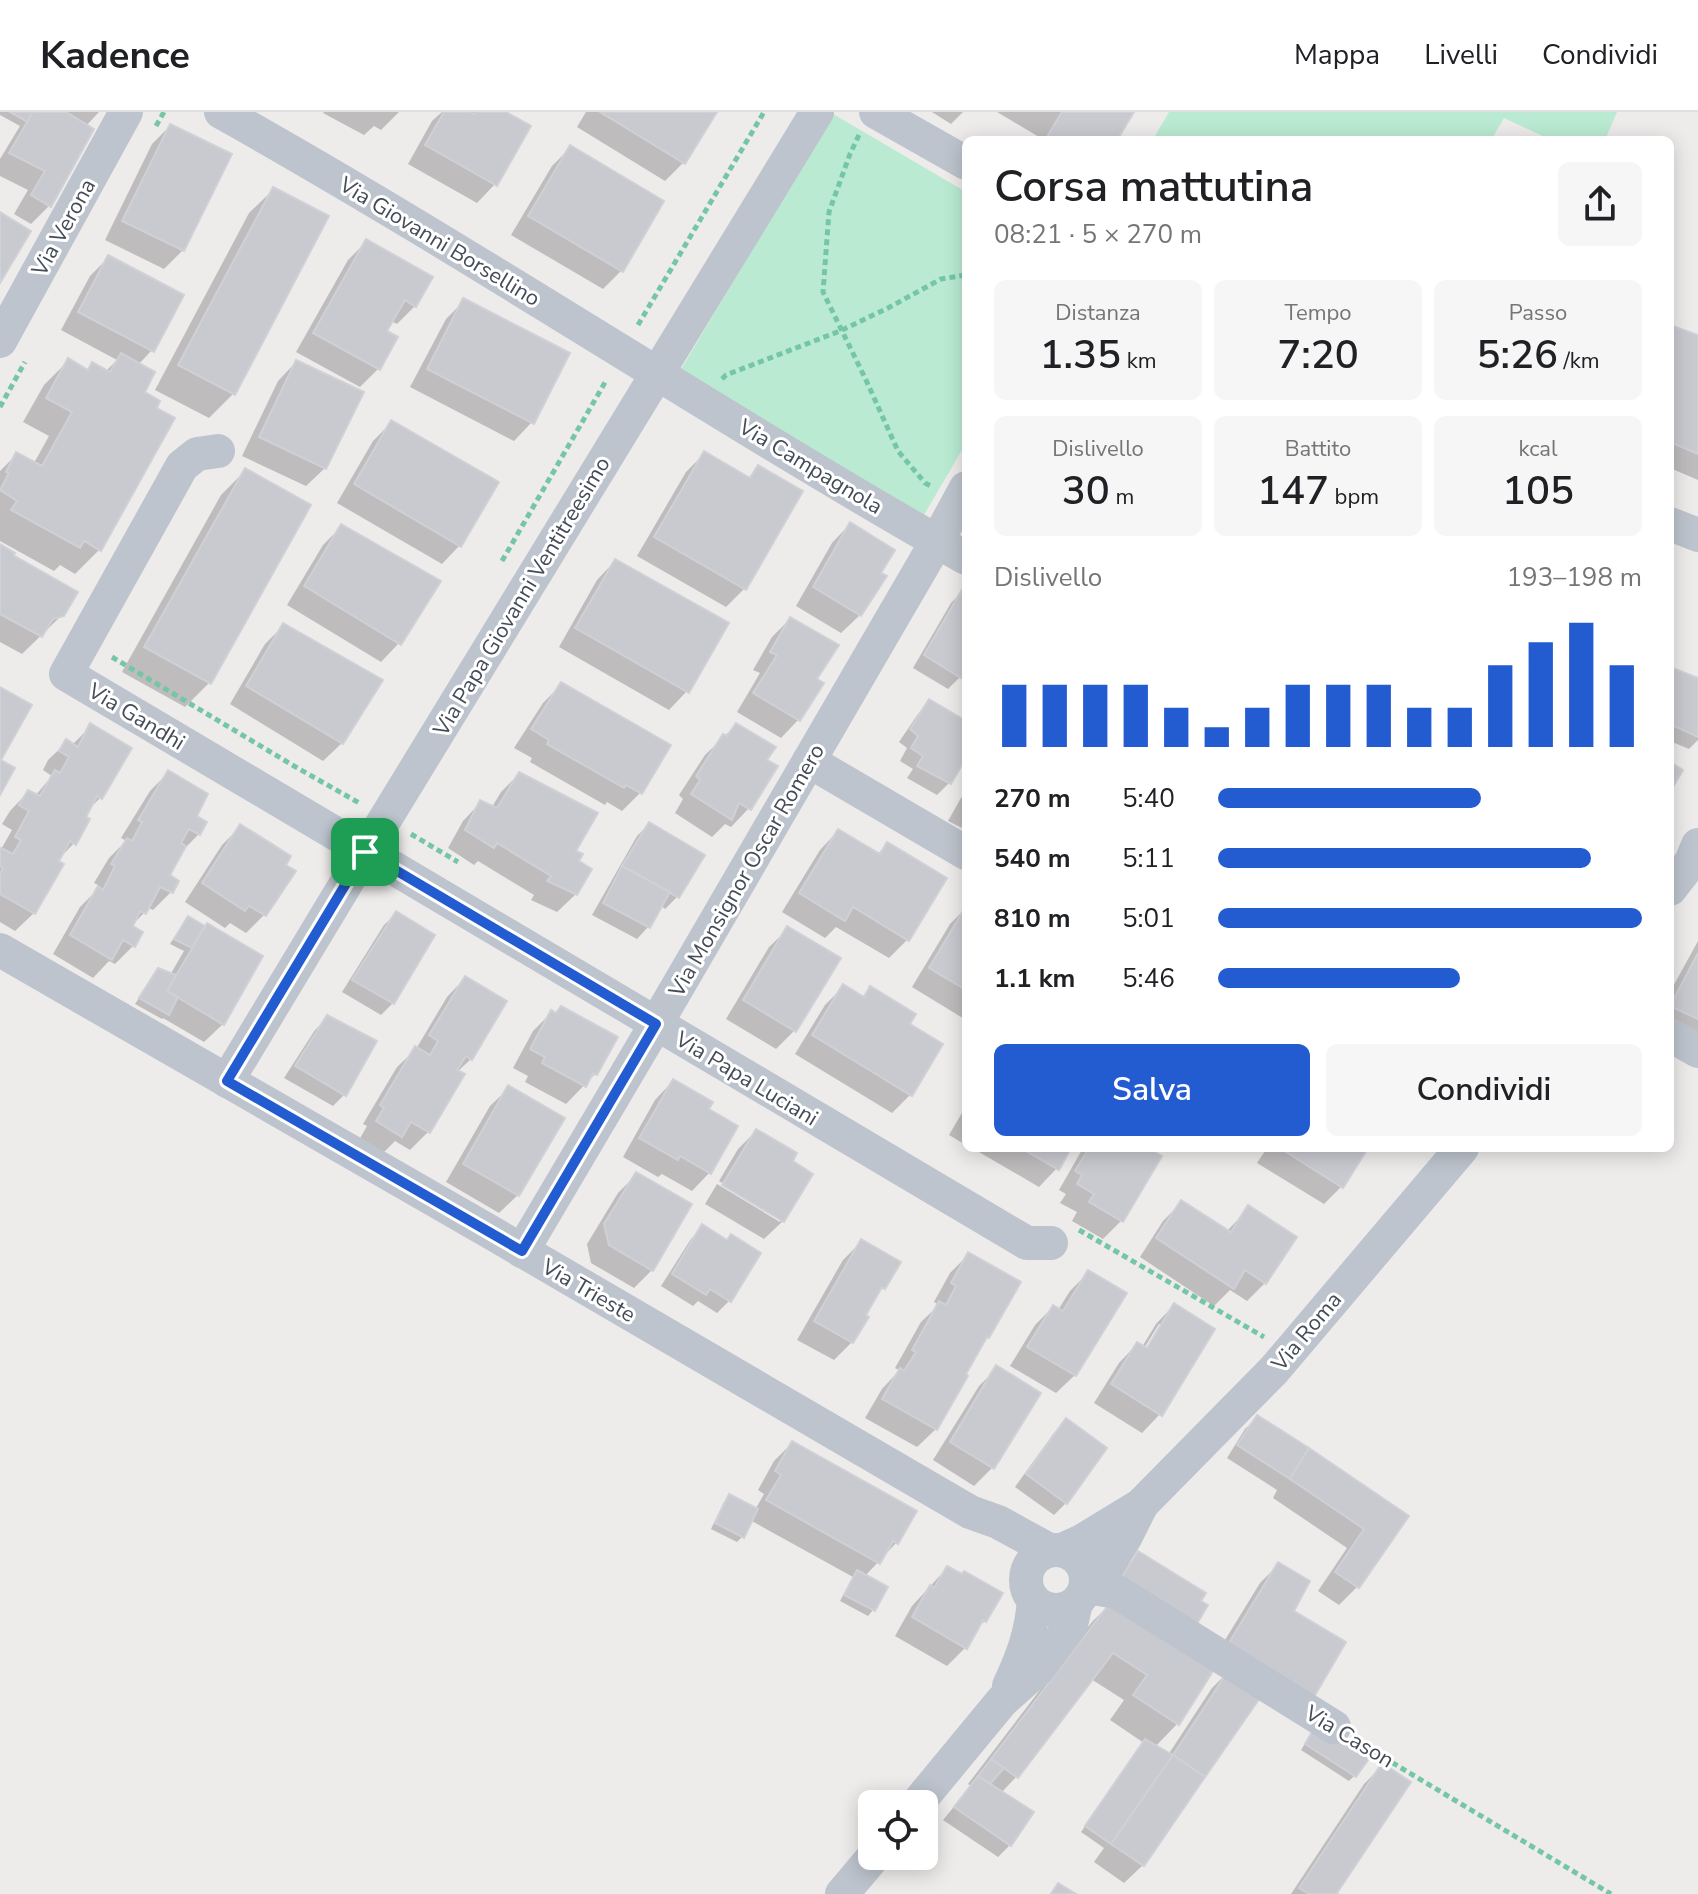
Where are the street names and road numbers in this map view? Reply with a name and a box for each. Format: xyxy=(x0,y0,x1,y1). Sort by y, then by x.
street label: Via Giovanni Borsellino xyxy=(333,169,545,314)
street label: Via Verona xyxy=(24,173,103,283)
street label: Via Campagnola xyxy=(732,412,888,522)
street label: Via Papa Giovanni Ventitreesimo xyxy=(426,451,617,743)
street label: Via Gandhi xyxy=(82,676,191,758)
street label: Via Monsignor Oscar Romero xyxy=(661,738,832,1004)
street label: Via Papa Luciani xyxy=(669,1024,823,1133)
street label: Via Trieste xyxy=(535,1251,641,1330)
street label: Via Roma xyxy=(1264,1286,1349,1378)
street label: Via Cason xyxy=(1298,1698,1400,1775)

